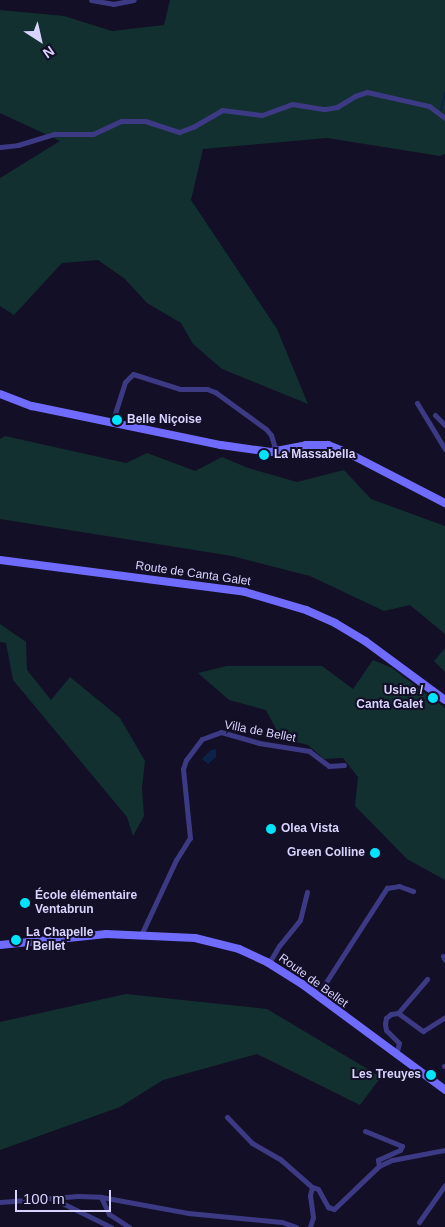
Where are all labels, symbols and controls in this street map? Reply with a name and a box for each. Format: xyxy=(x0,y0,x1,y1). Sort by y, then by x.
north arrow xyxy=(15,15,65,65)
text: N xyxy=(40,43,57,62)
place label: Belle Niçoise xyxy=(127,413,202,427)
marker: Belle Niçoise xyxy=(111,414,123,426)
place label: La Massabella xyxy=(274,448,355,462)
marker: La Massabella xyxy=(258,449,270,461)
street label: Route de Canta Galet xyxy=(135,559,251,589)
place label: Usine / Canta Galet xyxy=(356,684,423,712)
marker: Usine / Canta Galet xyxy=(427,692,439,704)
street label: Villa de Bellet xyxy=(223,718,297,746)
place label: Olea Vista xyxy=(281,822,339,836)
marker: Olea Vista xyxy=(265,823,277,835)
place label: Green Colline xyxy=(287,846,365,860)
marker: Green Colline xyxy=(369,847,381,859)
place label: École élémentaire Ventabrun xyxy=(35,889,137,917)
marker: École élémentaire Ventabrun xyxy=(19,897,31,909)
place label: La Chapelle / Bellet xyxy=(26,926,93,954)
marker: La Chapelle / Bellet xyxy=(10,934,22,946)
street label: Route de Bellet xyxy=(276,951,350,1011)
place label: Les Treuyes xyxy=(352,1068,421,1082)
marker: Les Treuyes xyxy=(425,1069,437,1081)
scale bar xyxy=(18,1180,114,1212)
text: 100 m xyxy=(23,1190,65,1207)

